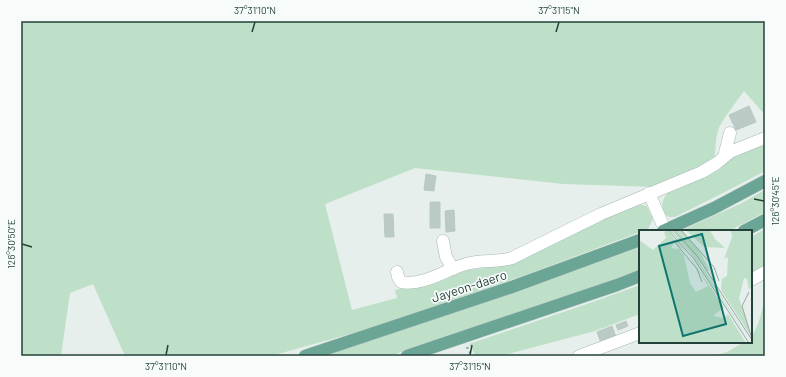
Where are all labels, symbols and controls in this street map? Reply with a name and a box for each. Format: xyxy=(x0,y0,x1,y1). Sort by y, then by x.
text: 37°31'10"N xyxy=(234,4,276,16)
text: 37°31'15"N xyxy=(538,4,580,16)
text: 126°30'45"E xyxy=(769,176,781,226)
text: 126°30'50"E xyxy=(5,219,17,269)
inset map xyxy=(639,230,752,343)
street label: Jayeon-daero xyxy=(429,266,509,306)
text: 37°31'10"N xyxy=(145,360,187,372)
text: 37°31'15"N xyxy=(449,360,491,372)

